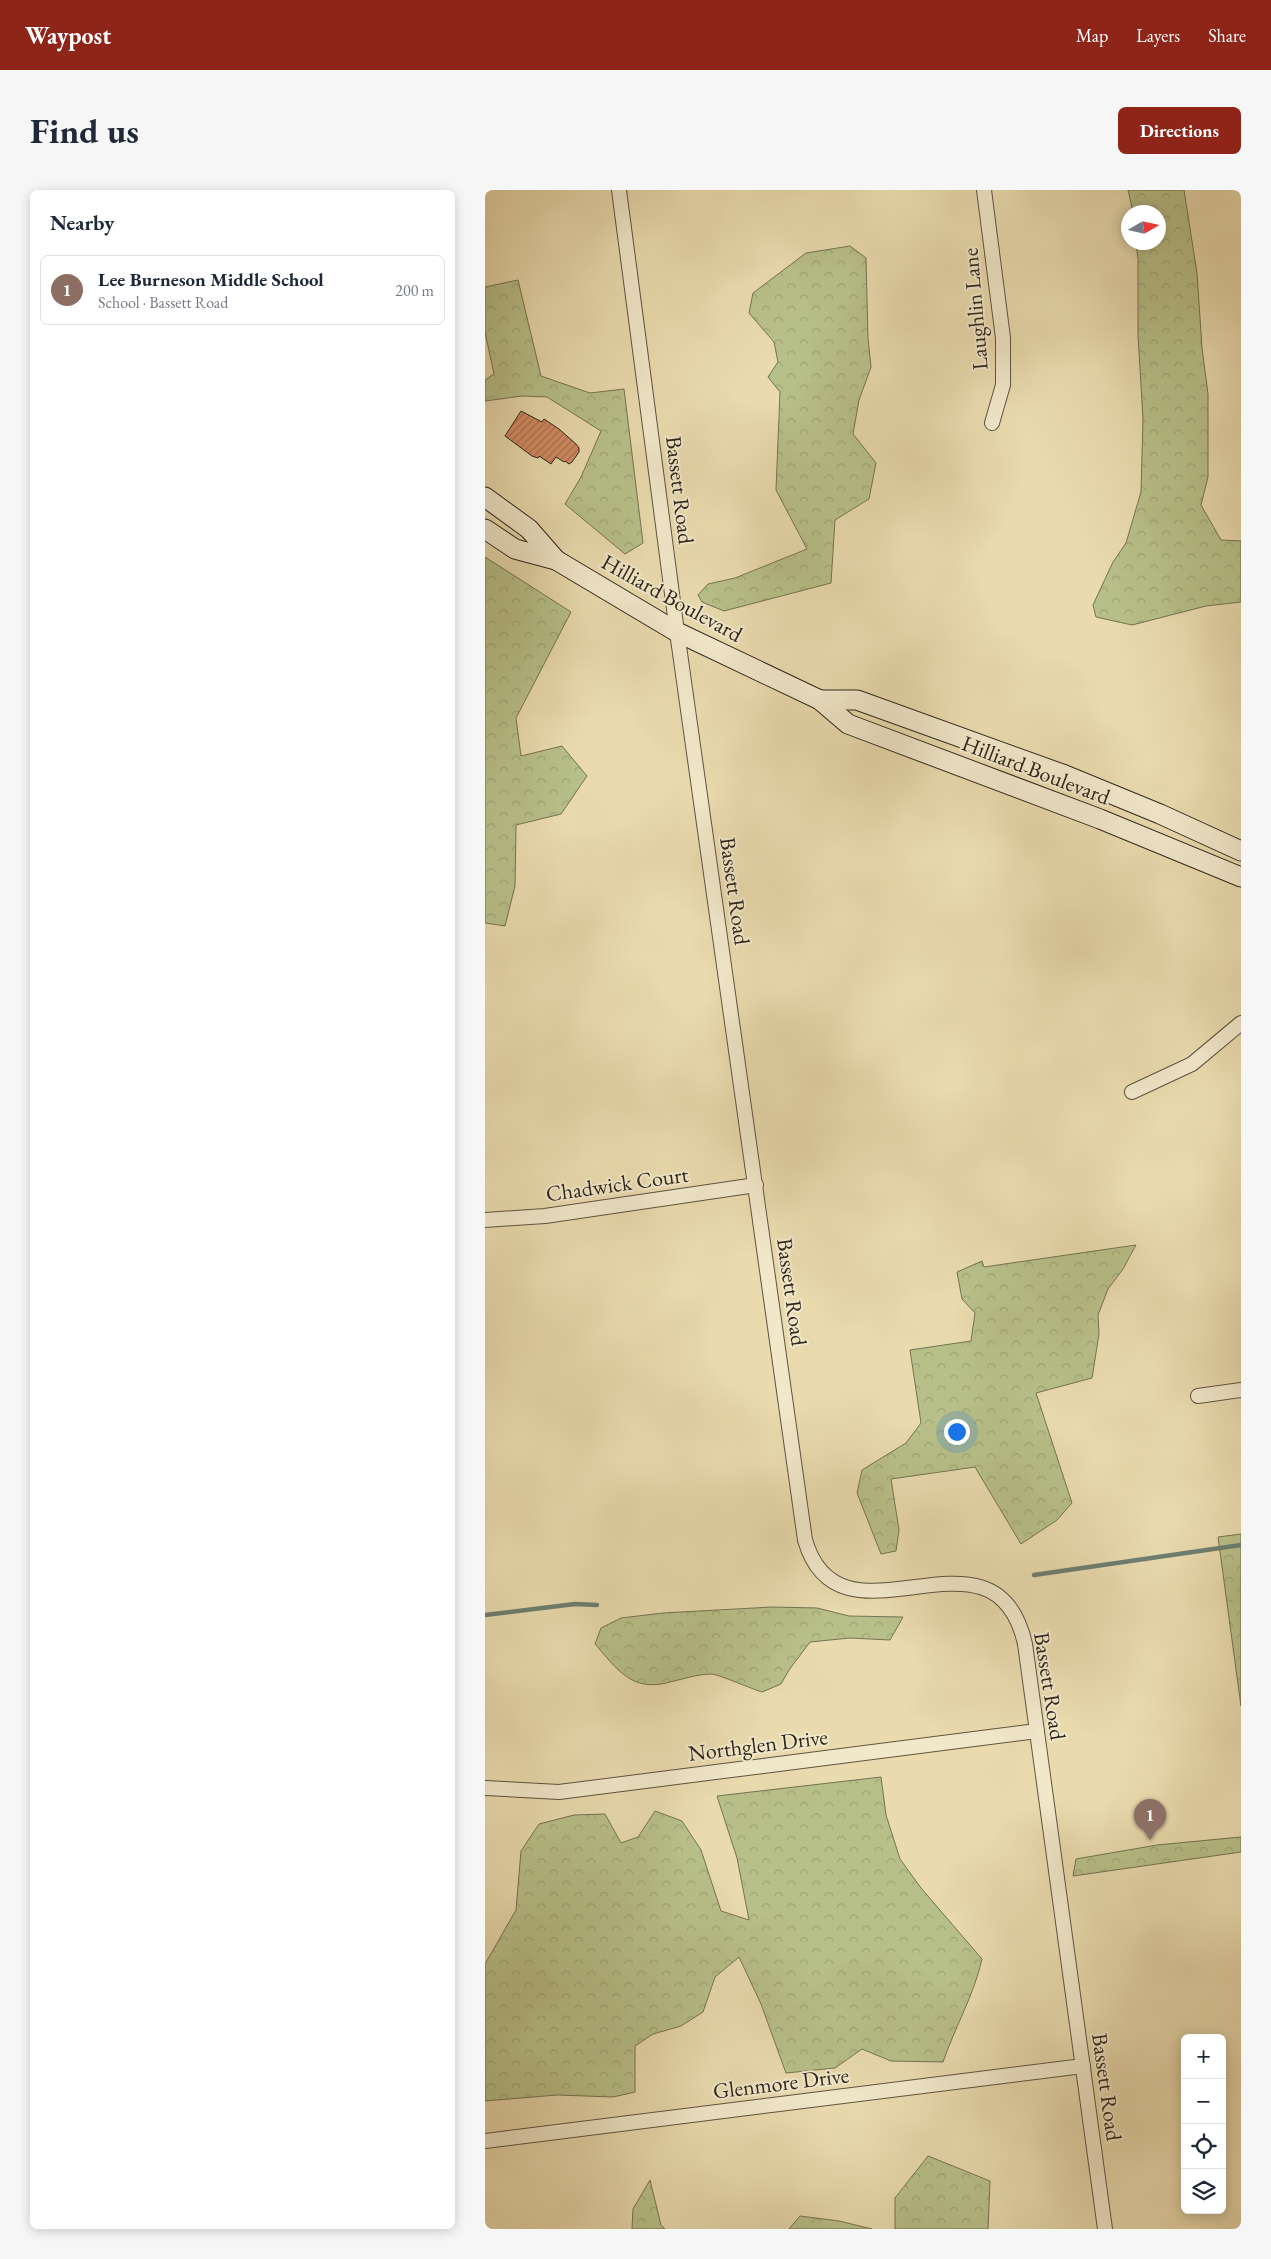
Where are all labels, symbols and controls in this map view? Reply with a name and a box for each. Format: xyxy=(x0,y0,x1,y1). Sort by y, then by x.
text: Waypost xyxy=(25,20,111,51)
text: Map xyxy=(1076,24,1108,47)
text: Layers xyxy=(1136,24,1180,47)
text: Share xyxy=(1208,24,1246,47)
button: Directions xyxy=(1118,107,1241,154)
text: Find us xyxy=(30,108,139,153)
north arrow xyxy=(1121,205,1166,250)
text: Nearby xyxy=(50,209,114,236)
street label: Laughlin Lane xyxy=(955,246,995,371)
text: Lee Burneson Middle School xyxy=(98,267,324,292)
text: 1 xyxy=(63,280,71,301)
text: 200 m xyxy=(395,280,434,301)
text: School · Bassett Road xyxy=(98,292,228,313)
street label: Bassett Road xyxy=(659,434,701,547)
street label: Hilliard Boulevard xyxy=(596,547,748,649)
street label: Hilliard Boulevard xyxy=(958,728,1115,812)
street label: Bassett Road xyxy=(713,835,757,948)
street label: Chadwick Court xyxy=(544,1160,690,1208)
street label: Bassett Road xyxy=(770,1236,814,1349)
your location xyxy=(944,1419,970,1445)
street label: Bassett Road xyxy=(1027,1630,1073,1743)
street label: Northglen Drive xyxy=(687,1722,830,1768)
pin: 1 xyxy=(1134,1799,1166,1840)
street label: Bassett Road xyxy=(1085,2031,1129,2144)
map controls xyxy=(1181,2034,1226,2214)
button: + xyxy=(1181,2034,1226,2079)
street label: Glenmore Drive xyxy=(711,2060,851,2106)
button: − xyxy=(1181,2079,1226,2124)
button: locate xyxy=(1181,2124,1226,2169)
button: layers xyxy=(1181,2169,1226,2214)

